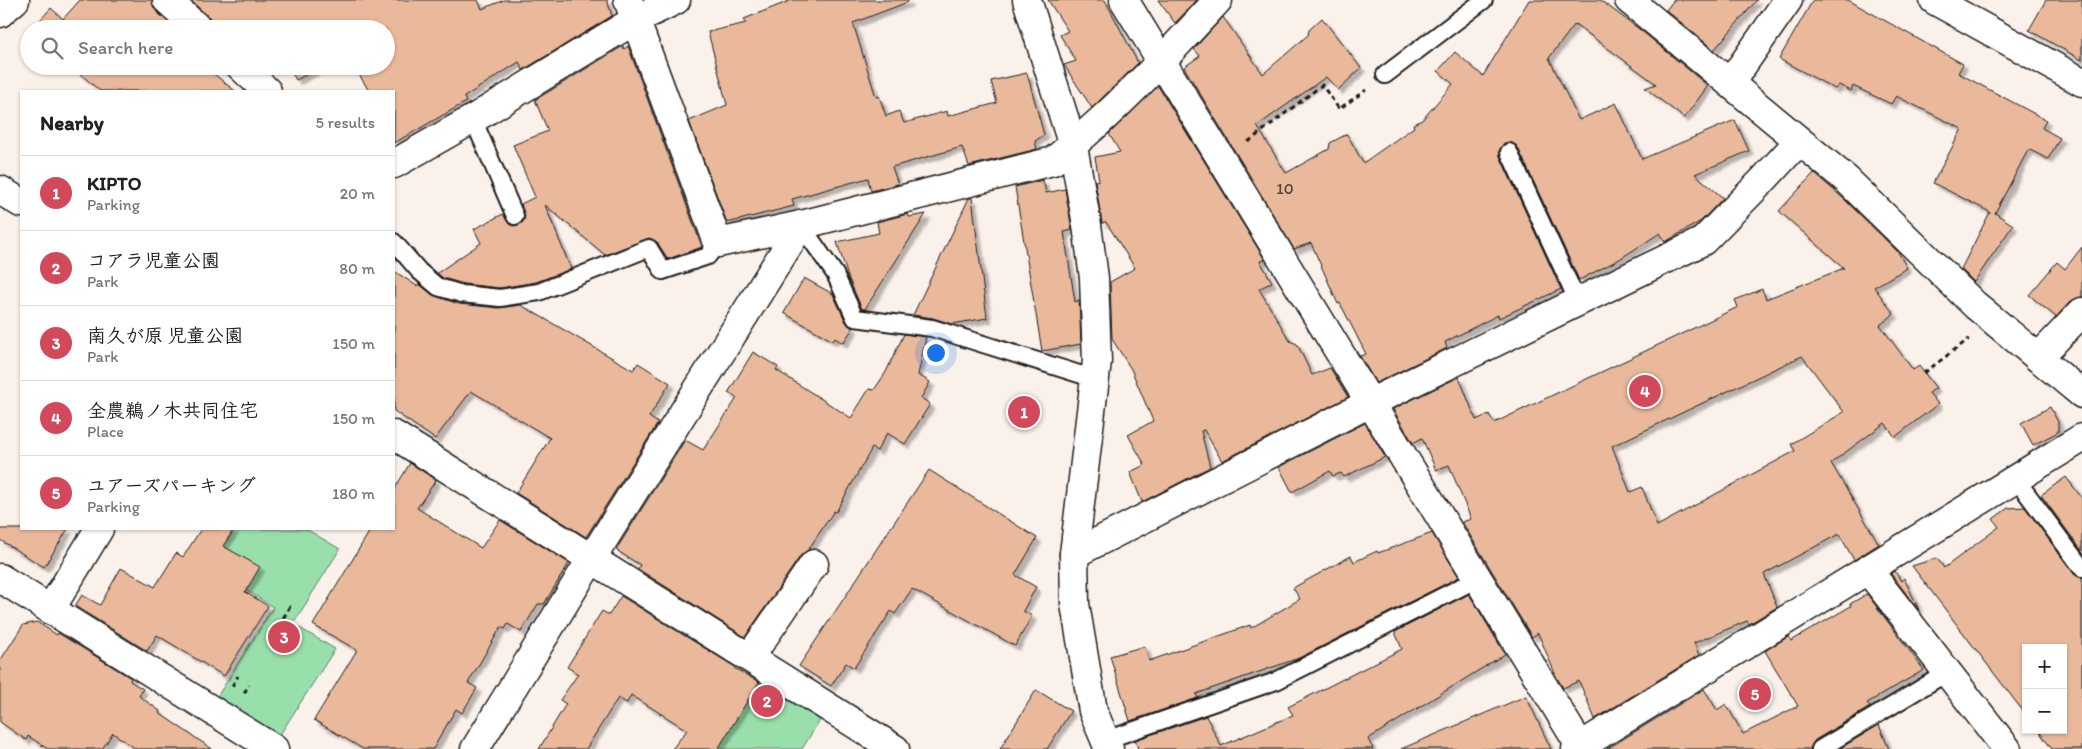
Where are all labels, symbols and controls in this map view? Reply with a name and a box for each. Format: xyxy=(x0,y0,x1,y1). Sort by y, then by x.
search box xyxy=(20,20,395,75)
icon: search xyxy=(38,34,66,62)
text: Search here xyxy=(78,36,173,59)
text: Nearby xyxy=(40,110,104,135)
text: 5 results xyxy=(315,113,375,132)
text: KIPTO xyxy=(87,172,141,195)
house number: 10 xyxy=(1276,179,1294,198)
text: 1 xyxy=(52,184,60,203)
text: 20 m xyxy=(340,184,375,203)
text: Parking xyxy=(87,195,140,214)
text: コアラ児童公園 xyxy=(87,249,220,272)
text: 2 xyxy=(52,259,60,278)
text: 80 m xyxy=(339,259,375,278)
text: Park xyxy=(87,272,118,291)
text: 南久が原 児童公園 xyxy=(87,324,243,347)
text: 3 xyxy=(52,334,60,353)
text: 150 m xyxy=(332,334,375,353)
your location xyxy=(923,340,949,366)
text: Park xyxy=(87,347,118,366)
pin: 4 xyxy=(1629,372,1661,410)
pin: 1 xyxy=(1008,393,1040,431)
text: 全農鵜ノ木共同住宅 xyxy=(87,399,258,422)
text: 4 xyxy=(51,409,61,428)
text: 150 m xyxy=(332,409,375,428)
text: Place xyxy=(87,422,124,441)
text: ユアーズパーキング xyxy=(87,474,256,497)
text: 5 xyxy=(52,484,60,503)
text: 180 m xyxy=(332,484,375,503)
text: Parking xyxy=(87,497,140,516)
pin: 3 xyxy=(268,618,300,656)
map controls xyxy=(2022,644,2067,734)
button: + xyxy=(2022,644,2067,689)
pin: 5 xyxy=(1739,675,1771,713)
pin: 2 xyxy=(751,682,783,720)
button: − xyxy=(2022,689,2067,734)

